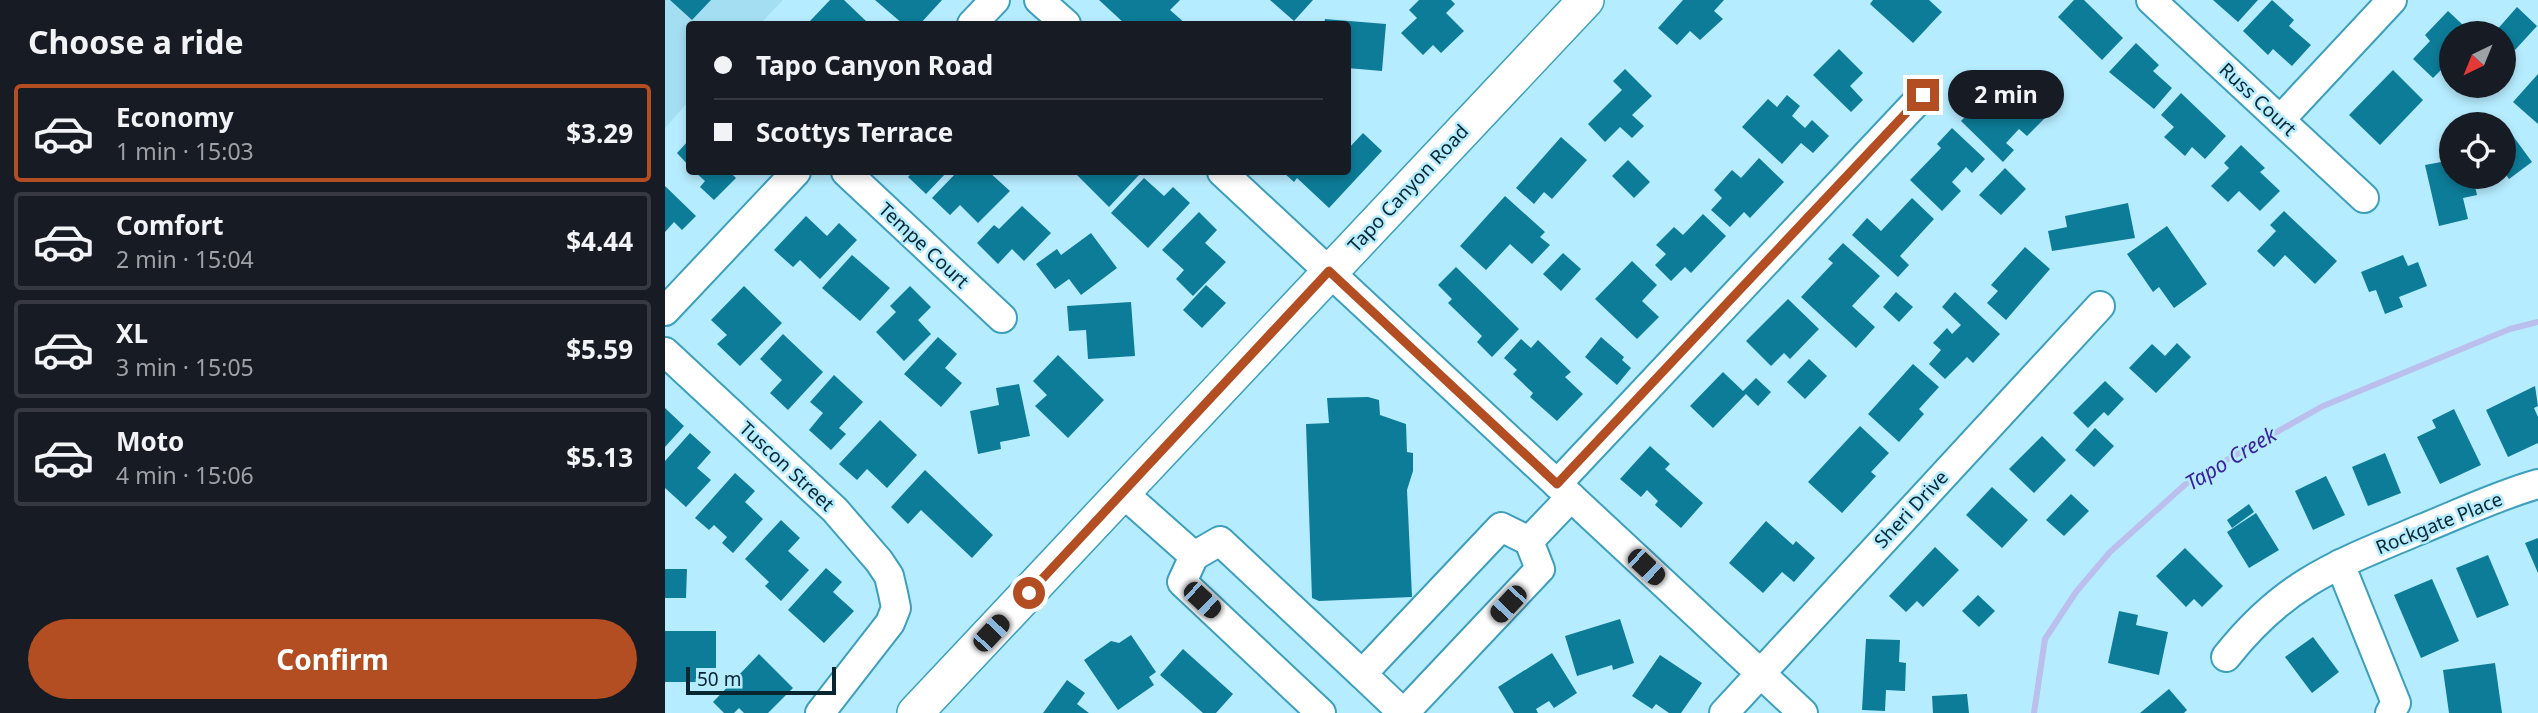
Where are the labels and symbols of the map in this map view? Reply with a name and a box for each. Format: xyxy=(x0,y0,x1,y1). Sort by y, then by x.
north arrow xyxy=(2439,21,2517,98)
street label: Russ Court xyxy=(2214,57,2302,142)
callout: 2 min xyxy=(1947,70,2063,119)
route end xyxy=(1907,79,1939,111)
street label: Tapo Canyon Road xyxy=(1342,119,1474,257)
street label: Tempe Court xyxy=(873,196,975,294)
street label: Tuscon Street xyxy=(734,415,840,517)
water label: Tapo Creek xyxy=(2180,419,2283,496)
street label: Sheri Drive xyxy=(1868,464,1954,554)
street label: Rockgate Place xyxy=(2372,486,2506,560)
car xyxy=(1624,545,1669,589)
route start xyxy=(1013,577,1045,609)
car xyxy=(1180,578,1225,622)
car xyxy=(1486,581,1531,627)
car xyxy=(969,610,1014,656)
scale bar xyxy=(686,664,837,696)

